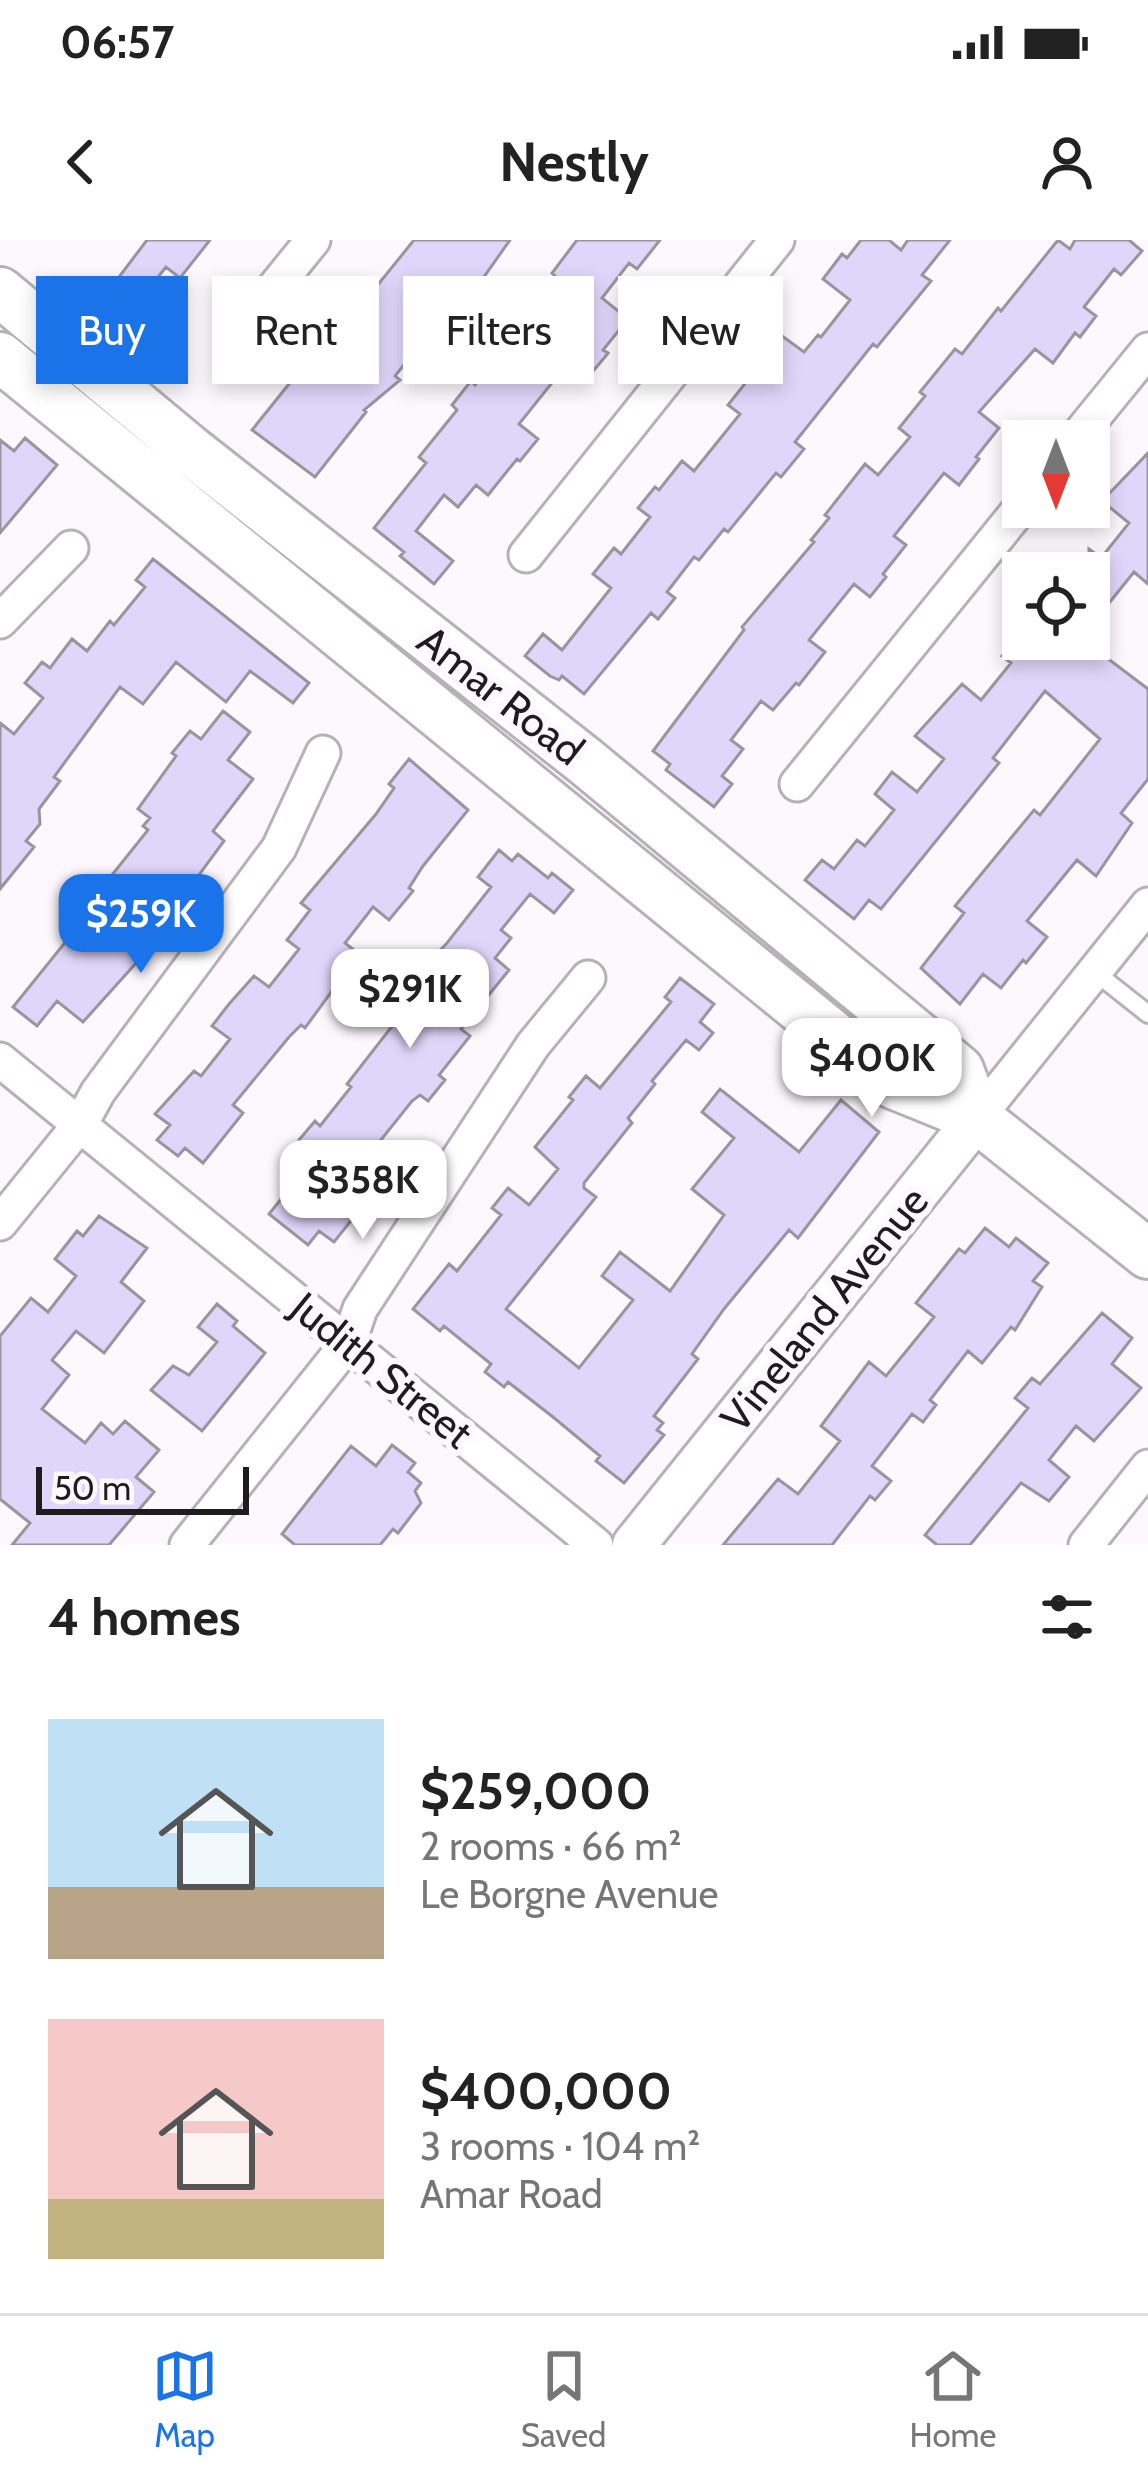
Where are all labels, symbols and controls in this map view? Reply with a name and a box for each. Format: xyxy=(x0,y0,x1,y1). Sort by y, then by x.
text: 06:57 xyxy=(60,15,174,69)
icon: back xyxy=(48,129,114,195)
text: Nestly xyxy=(499,129,649,195)
icon: person xyxy=(1034,129,1100,195)
chip: Buy xyxy=(36,276,188,384)
chip: Rent xyxy=(212,276,379,384)
chip: Filters xyxy=(403,276,594,384)
chip: New xyxy=(618,276,783,384)
north arrow xyxy=(1002,420,1110,528)
map controls xyxy=(1002,420,1110,660)
button: locate xyxy=(1002,552,1110,660)
street label: Amar Road xyxy=(407,614,595,776)
pin: $259K xyxy=(57,874,225,976)
text: $259K xyxy=(86,889,196,937)
pin: $291K xyxy=(326,949,494,1051)
text: $291K xyxy=(358,964,462,1012)
pin: $400K xyxy=(788,1018,956,1120)
text: $400K xyxy=(809,1033,935,1081)
pin: $358K xyxy=(279,1140,447,1242)
text: $358K xyxy=(307,1155,419,1203)
street label: Vineland Avenue xyxy=(709,1176,939,1442)
street label: Judith Street xyxy=(280,1280,483,1459)
scale bar xyxy=(36,1461,249,1514)
text: 50 m xyxy=(54,1468,131,1508)
icon: filters xyxy=(1034,1584,1100,1650)
text: 4 homes xyxy=(48,1586,240,1648)
text: $259,000 xyxy=(420,1760,651,1822)
icon: home xyxy=(144,1767,288,1911)
text: 2 rooms · 66 m² xyxy=(420,1822,681,1870)
text: Le Borgne Avenue xyxy=(420,1870,718,1918)
text: $400,000 xyxy=(420,2060,672,2122)
icon: home xyxy=(144,2067,288,2211)
text: 3 rooms · 104 m² xyxy=(420,2122,700,2170)
text: Amar Road xyxy=(420,2170,603,2218)
tab: Map xyxy=(152,2343,218,2455)
tab: Saved xyxy=(521,2343,606,2455)
tab: Home xyxy=(910,2343,996,2455)

